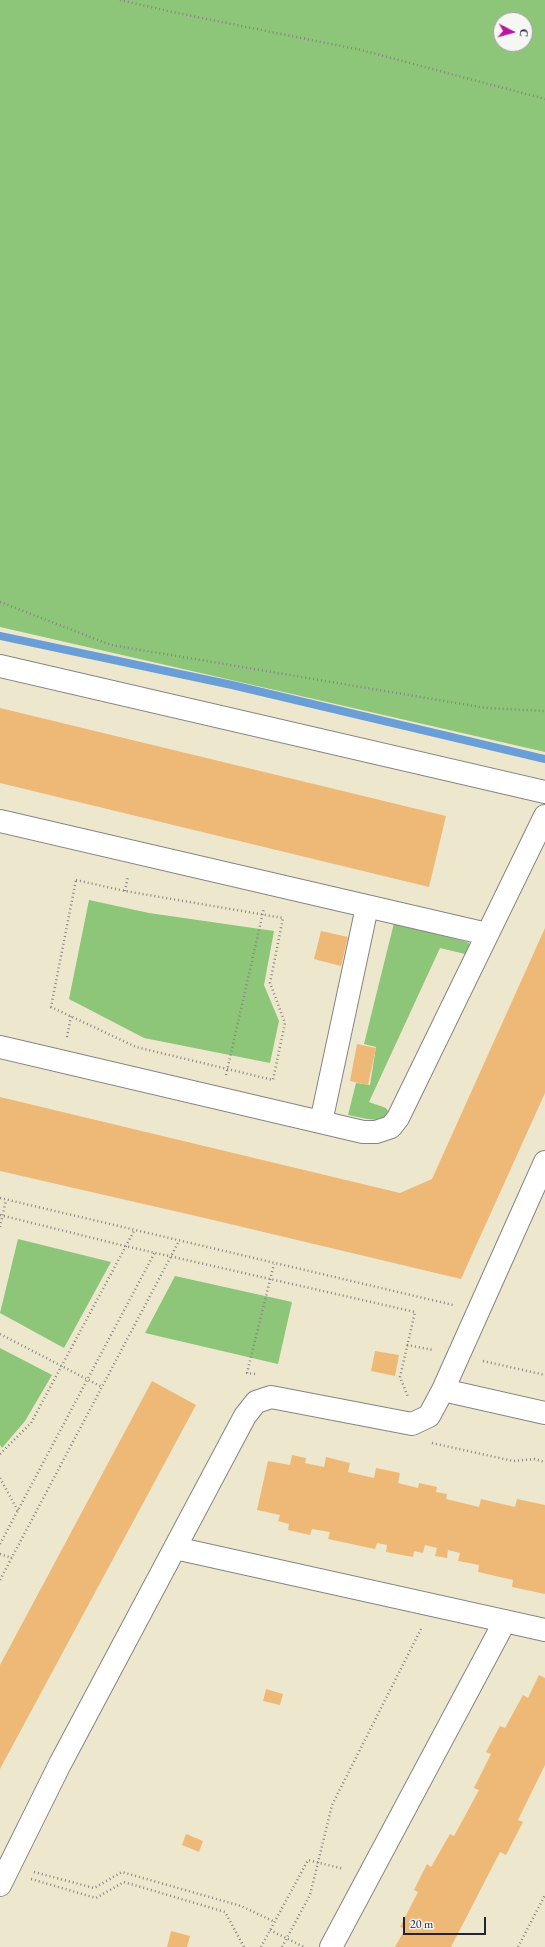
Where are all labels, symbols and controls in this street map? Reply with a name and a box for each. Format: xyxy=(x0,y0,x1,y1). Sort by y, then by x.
north arrow xyxy=(493,12,533,52)
text: С xyxy=(517,29,531,38)
scale bar xyxy=(405,1909,488,1935)
text: 20 m xyxy=(410,1916,433,1932)

